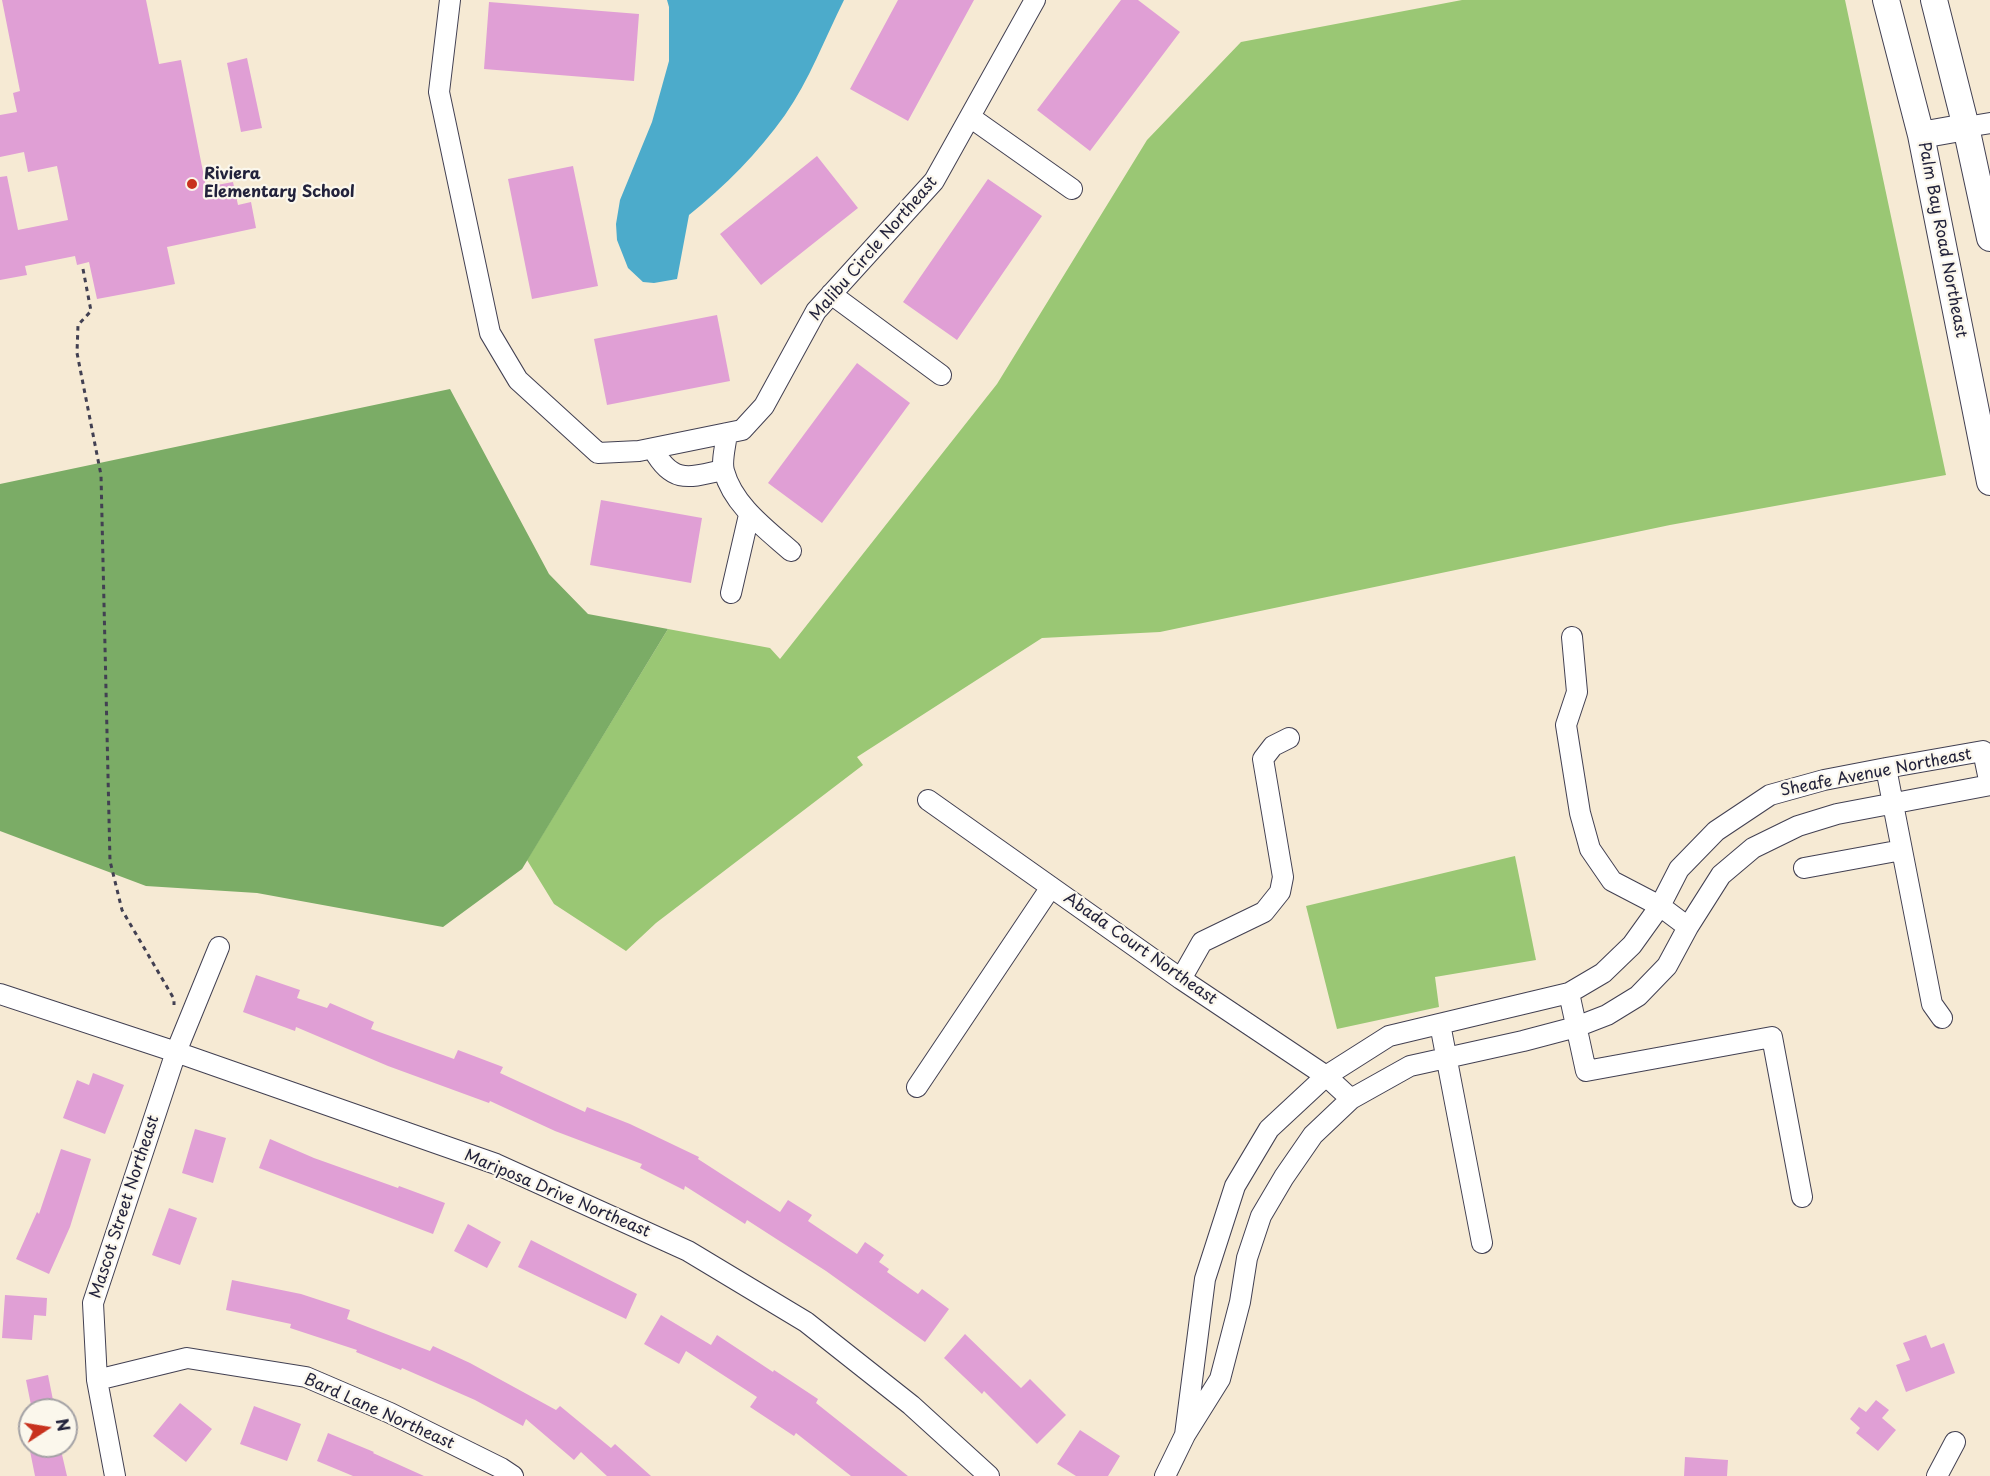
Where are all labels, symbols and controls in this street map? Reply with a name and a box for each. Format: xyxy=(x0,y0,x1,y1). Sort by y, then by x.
street label: Palm Bay Road Northeast xyxy=(1914,141,1970,339)
place label: Riviera Elementary School xyxy=(204,165,355,203)
street label: Malibu Circle Northeast xyxy=(806,173,942,325)
marker: Riviera Elementary School xyxy=(185,177,199,191)
street label: Sheafe Avenue Northeast xyxy=(1779,745,1973,801)
street label: Abada Court Northeast xyxy=(1060,889,1220,1009)
street label: Mascot Street Northeast xyxy=(86,1113,164,1301)
street label: Mariposa Drive Northeast xyxy=(461,1146,653,1242)
street label: Bard Lane Northeast xyxy=(301,1370,457,1454)
north arrow xyxy=(18,1398,78,1458)
text: N xyxy=(51,1416,77,1433)

